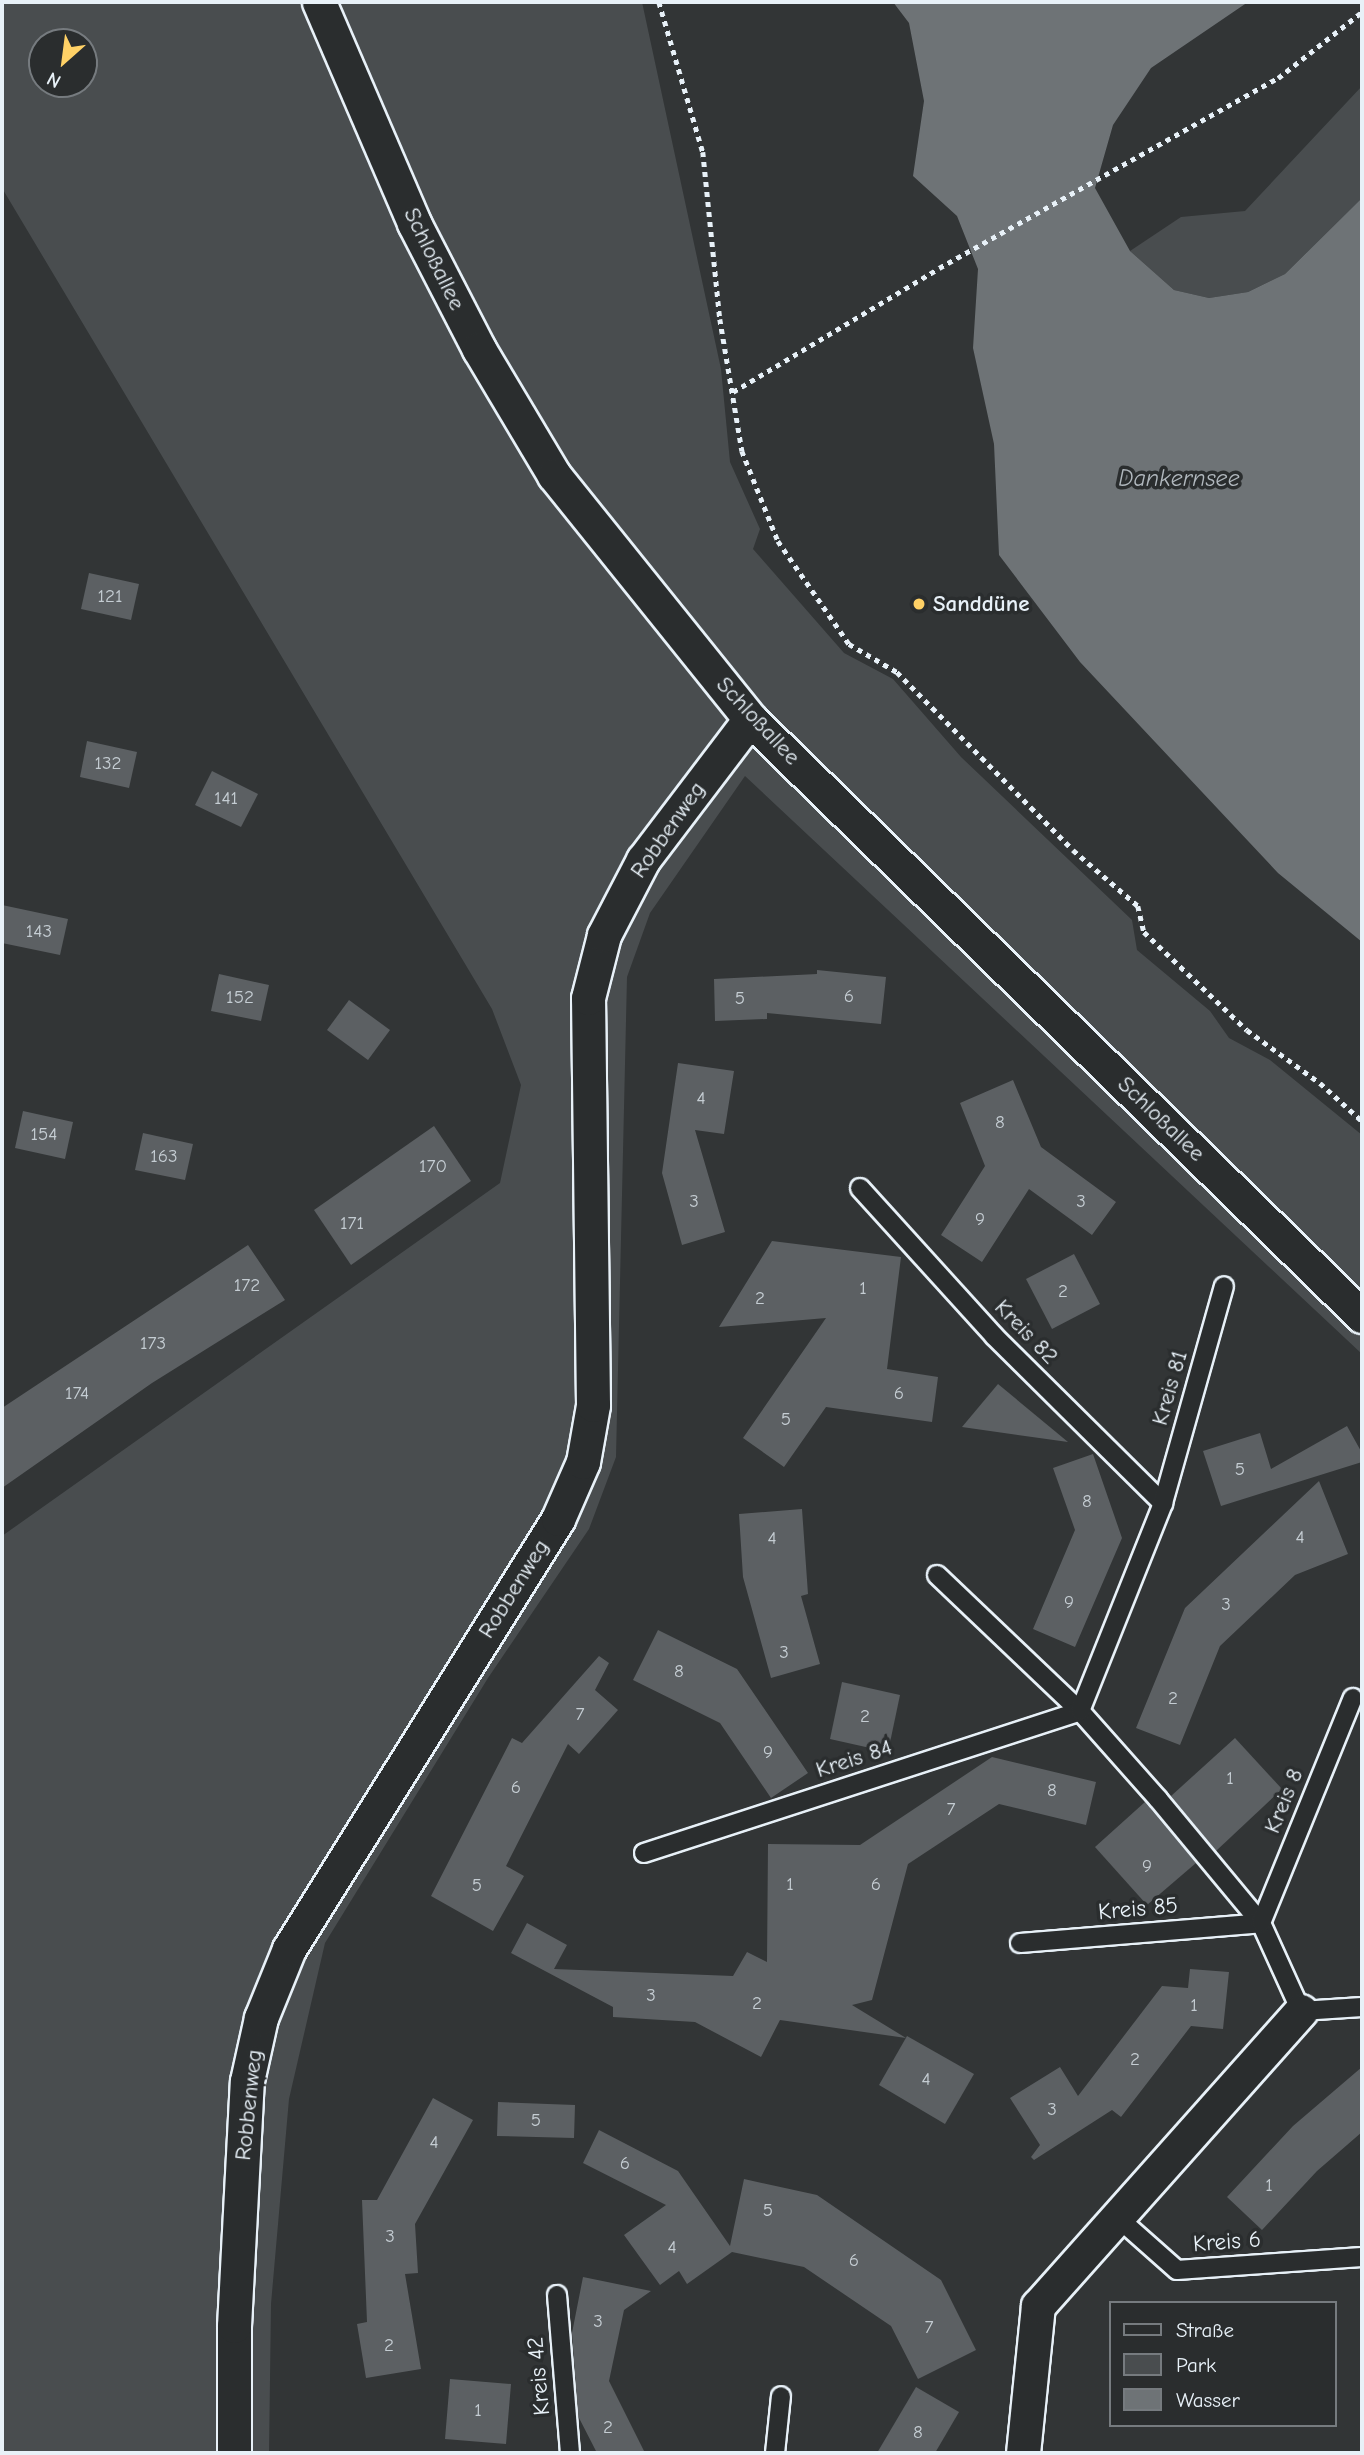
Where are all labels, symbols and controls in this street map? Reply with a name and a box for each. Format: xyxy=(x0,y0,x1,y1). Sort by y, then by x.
north arrow xyxy=(28,28,98,98)
text: N xyxy=(43,67,65,92)
street label: Schloßallee xyxy=(397,203,471,315)
water label: Dankernsee xyxy=(1118,465,1240,493)
house number: 121 xyxy=(98,586,122,608)
place label: Sanddüne xyxy=(933,590,1029,618)
marker: Sanddüne xyxy=(911,596,927,612)
street label: Schloßallee xyxy=(710,671,806,771)
house number: 132 xyxy=(94,753,122,775)
street label: Robbenweg xyxy=(625,776,711,884)
house number: 141 xyxy=(214,788,238,810)
house number: 143 xyxy=(26,921,52,943)
house number: 6 xyxy=(844,986,854,1008)
house number: 152 xyxy=(226,987,254,1009)
house number: 5 xyxy=(735,988,745,1010)
street label: Schloßallee xyxy=(1112,1071,1210,1167)
house number: 4 xyxy=(696,1088,706,1110)
house number: 8 xyxy=(995,1112,1005,1134)
house number: 154 xyxy=(30,1124,58,1146)
house number: 163 xyxy=(150,1146,178,1168)
house number: 170 xyxy=(419,1156,447,1178)
house number: 3 xyxy=(689,1191,699,1213)
house number: 3 xyxy=(1076,1191,1086,1213)
house number: 9 xyxy=(975,1209,985,1231)
house number: 171 xyxy=(340,1213,364,1235)
house number: 172 xyxy=(234,1275,260,1297)
house number: 1 xyxy=(859,1278,867,1300)
house number: 2 xyxy=(1058,1281,1068,1303)
house number: 2 xyxy=(755,1288,765,1310)
street label: Kreis 82 xyxy=(988,1294,1064,1370)
house number: 173 xyxy=(140,1333,166,1355)
street label: Kreis 81 xyxy=(1146,1347,1194,1429)
house number: 174 xyxy=(65,1383,89,1405)
house number: 6 xyxy=(894,1383,904,1405)
house number: 5 xyxy=(781,1409,791,1431)
house number: 5 xyxy=(1235,1459,1245,1481)
house number: 8 xyxy=(1082,1491,1092,1513)
house number: 4 xyxy=(1295,1527,1305,1549)
house number: 4 xyxy=(767,1528,777,1550)
street label: Robbenweg xyxy=(473,1534,555,1644)
house number: 9 xyxy=(1064,1592,1074,1614)
house number: 3 xyxy=(1221,1594,1231,1616)
house number: 3 xyxy=(779,1642,789,1664)
house number: 8 xyxy=(674,1661,684,1683)
house number: 2 xyxy=(1168,1688,1178,1710)
house number: 7 xyxy=(576,1704,584,1726)
house number: 2 xyxy=(860,1706,870,1728)
street label: Kreis 84 xyxy=(812,1734,896,1784)
house number: 9 xyxy=(763,1742,773,1764)
street label: Kreis 8 xyxy=(1259,1765,1309,1837)
house number: 1 xyxy=(1226,1768,1234,1790)
house number: 6 xyxy=(511,1777,521,1799)
house number: 8 xyxy=(1047,1780,1057,1802)
house number: 7 xyxy=(947,1799,955,1821)
house number: 9 xyxy=(1142,1856,1152,1878)
house number: 1 xyxy=(786,1874,794,1896)
house number: 6 xyxy=(871,1874,881,1896)
house number: 5 xyxy=(472,1875,482,1897)
street label: Kreis 85 xyxy=(1097,1892,1179,1926)
house number: 3 xyxy=(646,1985,656,2007)
house number: 2 xyxy=(752,1993,762,2015)
house number: 1 xyxy=(1190,1995,1198,2017)
street label: Robbenweg xyxy=(229,2048,269,2162)
house number: 2 xyxy=(1130,2049,1140,2071)
house number: 4 xyxy=(921,2069,931,2091)
house number: 3 xyxy=(1047,2099,1057,2121)
house number: 5 xyxy=(531,2110,541,2132)
house number: 4 xyxy=(429,2132,439,2154)
house number: 6 xyxy=(620,2153,630,2175)
house number: 1 xyxy=(1265,2175,1273,2197)
house number: 5 xyxy=(763,2200,773,2222)
house number: 3 xyxy=(385,2226,395,2248)
street label: Kreis 6 xyxy=(1192,2226,1262,2258)
house number: 4 xyxy=(667,2237,677,2259)
house number: 6 xyxy=(849,2250,859,2272)
legend xyxy=(1108,2301,1336,2427)
house number: 3 xyxy=(593,2311,603,2333)
house number: 7 xyxy=(925,2317,933,2339)
text: Straße xyxy=(1176,2318,1234,2342)
house number: 2 xyxy=(384,2335,394,2357)
street label: Kreis 42 xyxy=(522,2336,556,2416)
text: Park xyxy=(1176,2353,1216,2377)
text: Wasser xyxy=(1176,2388,1240,2412)
house number: 1 xyxy=(474,2400,482,2422)
house number: 2 xyxy=(603,2417,613,2439)
house number: 8 xyxy=(913,2422,923,2444)

